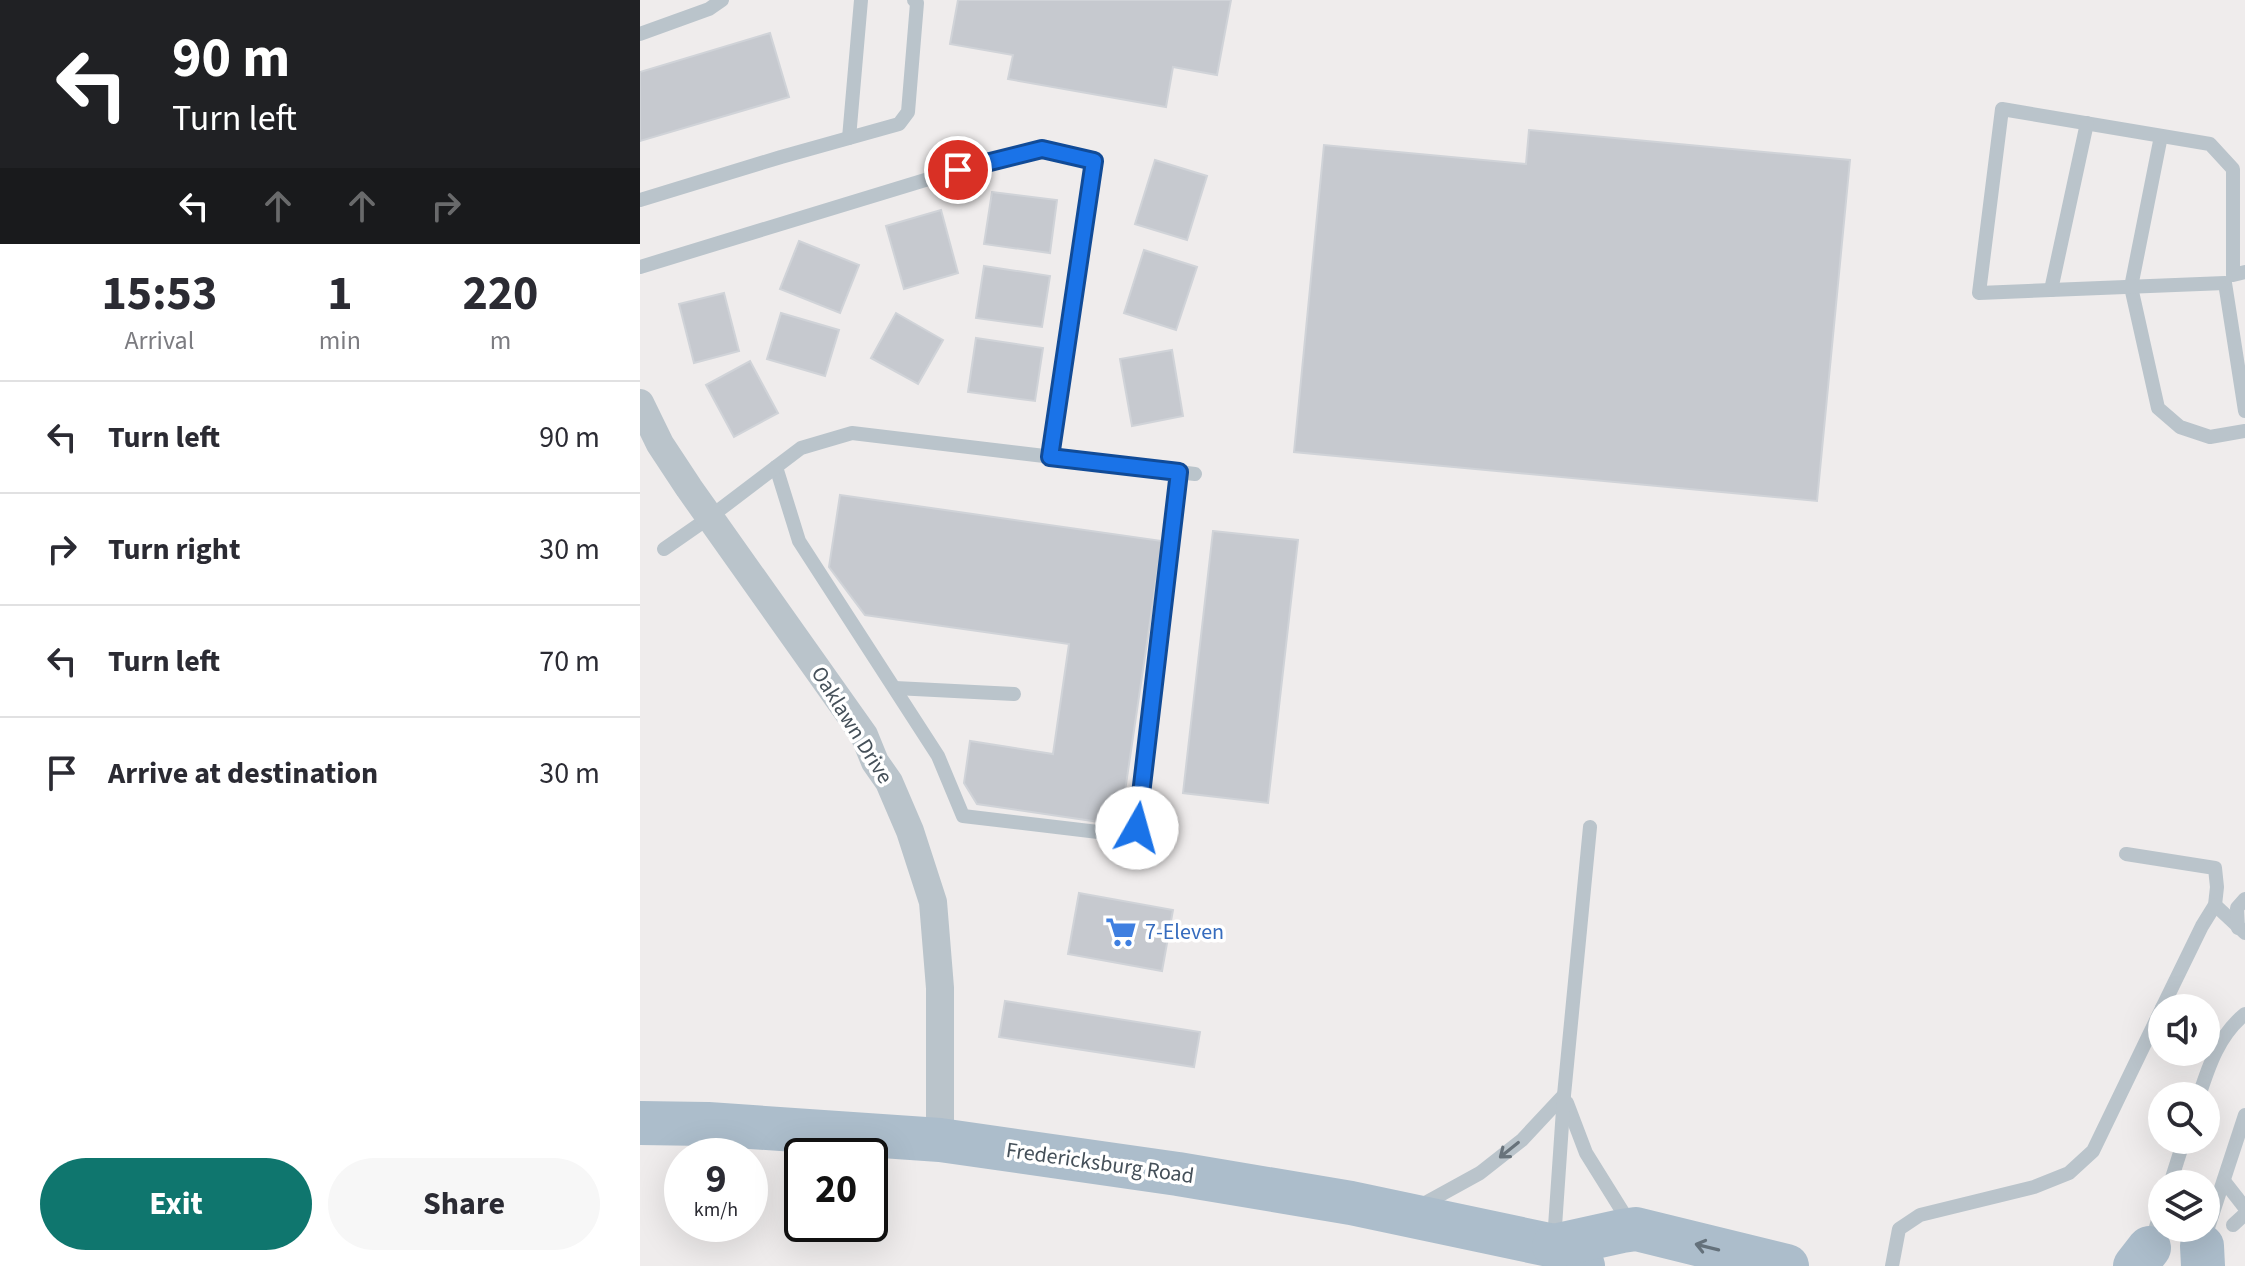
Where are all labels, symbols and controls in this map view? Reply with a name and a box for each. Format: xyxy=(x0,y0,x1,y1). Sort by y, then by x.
text: 90 m xyxy=(172,19,290,98)
icon: left xyxy=(40,32,144,136)
text: Turn left xyxy=(172,93,297,144)
pin xyxy=(924,136,992,204)
icon: arrive xyxy=(936,148,980,192)
icon: left xyxy=(172,184,216,228)
icon: ahead xyxy=(256,184,300,228)
icon: ahead xyxy=(340,184,384,228)
icon: right xyxy=(424,184,468,228)
text: 15:53 xyxy=(101,260,217,328)
text: 1 xyxy=(327,260,353,328)
text: 220 xyxy=(462,260,538,328)
text: Arrival xyxy=(124,322,194,359)
text: min xyxy=(319,322,361,359)
text: m xyxy=(490,322,511,359)
icon: left xyxy=(40,415,84,459)
text: Turn left xyxy=(108,416,220,459)
text: 90 m xyxy=(539,416,600,459)
icon: right xyxy=(40,527,84,571)
text: Turn right xyxy=(108,528,240,571)
text: 30 m xyxy=(539,528,600,571)
icon: left xyxy=(40,639,84,683)
text: Turn left xyxy=(108,640,220,683)
text: 70 m xyxy=(539,640,600,683)
street label: Oaklawn Drive xyxy=(803,660,901,790)
icon: arrive xyxy=(40,751,84,795)
text: Arrive at destination xyxy=(108,752,378,795)
text: 30 m xyxy=(539,752,600,795)
position arrow xyxy=(1095,786,1179,870)
supermarket icon: 7-Eleven xyxy=(1104,915,1138,949)
place label: 7-Eleven xyxy=(1145,916,1224,948)
map controls xyxy=(2148,994,2220,1242)
button: sound xyxy=(2148,994,2220,1066)
button: search xyxy=(2148,1082,2220,1154)
street label: Fredericksburg Road xyxy=(1004,1134,1196,1192)
speed limit sign: 20 xyxy=(784,1138,888,1242)
one-way arrow xyxy=(1499,1142,1520,1159)
text: 9 xyxy=(705,1151,727,1208)
button: Exit xyxy=(40,1158,312,1250)
button: Share xyxy=(328,1158,600,1250)
button: layers xyxy=(2148,1170,2220,1242)
text: km/h xyxy=(694,1196,738,1224)
one-way arrow xyxy=(1695,1238,1721,1253)

